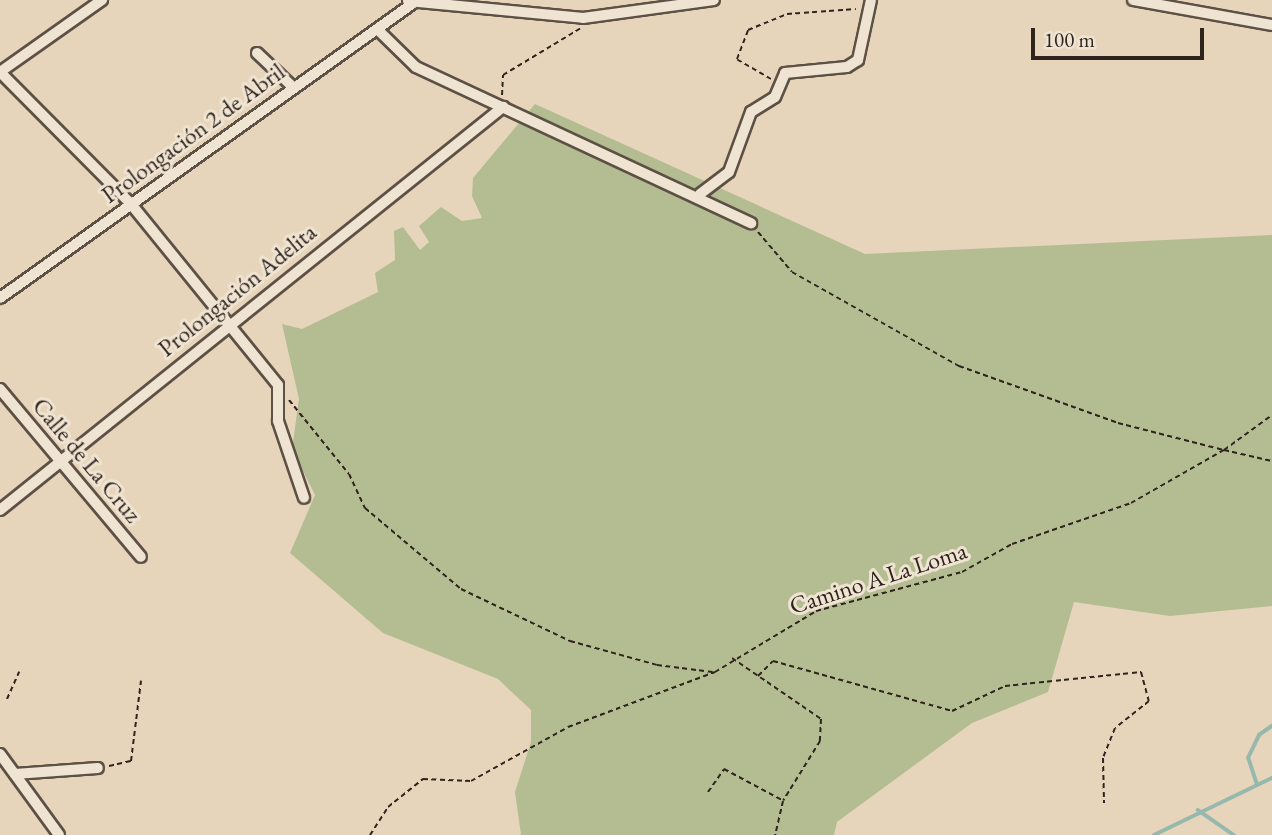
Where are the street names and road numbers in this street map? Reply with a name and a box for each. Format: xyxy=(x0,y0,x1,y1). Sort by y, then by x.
street label: Prolongación 2 de Abril xyxy=(96,57,290,209)
street label: Prolongación Adelita xyxy=(152,217,322,363)
street label: Calle de La Cruz xyxy=(27,392,147,528)
street label: Camino A La Loma xyxy=(786,536,970,620)

